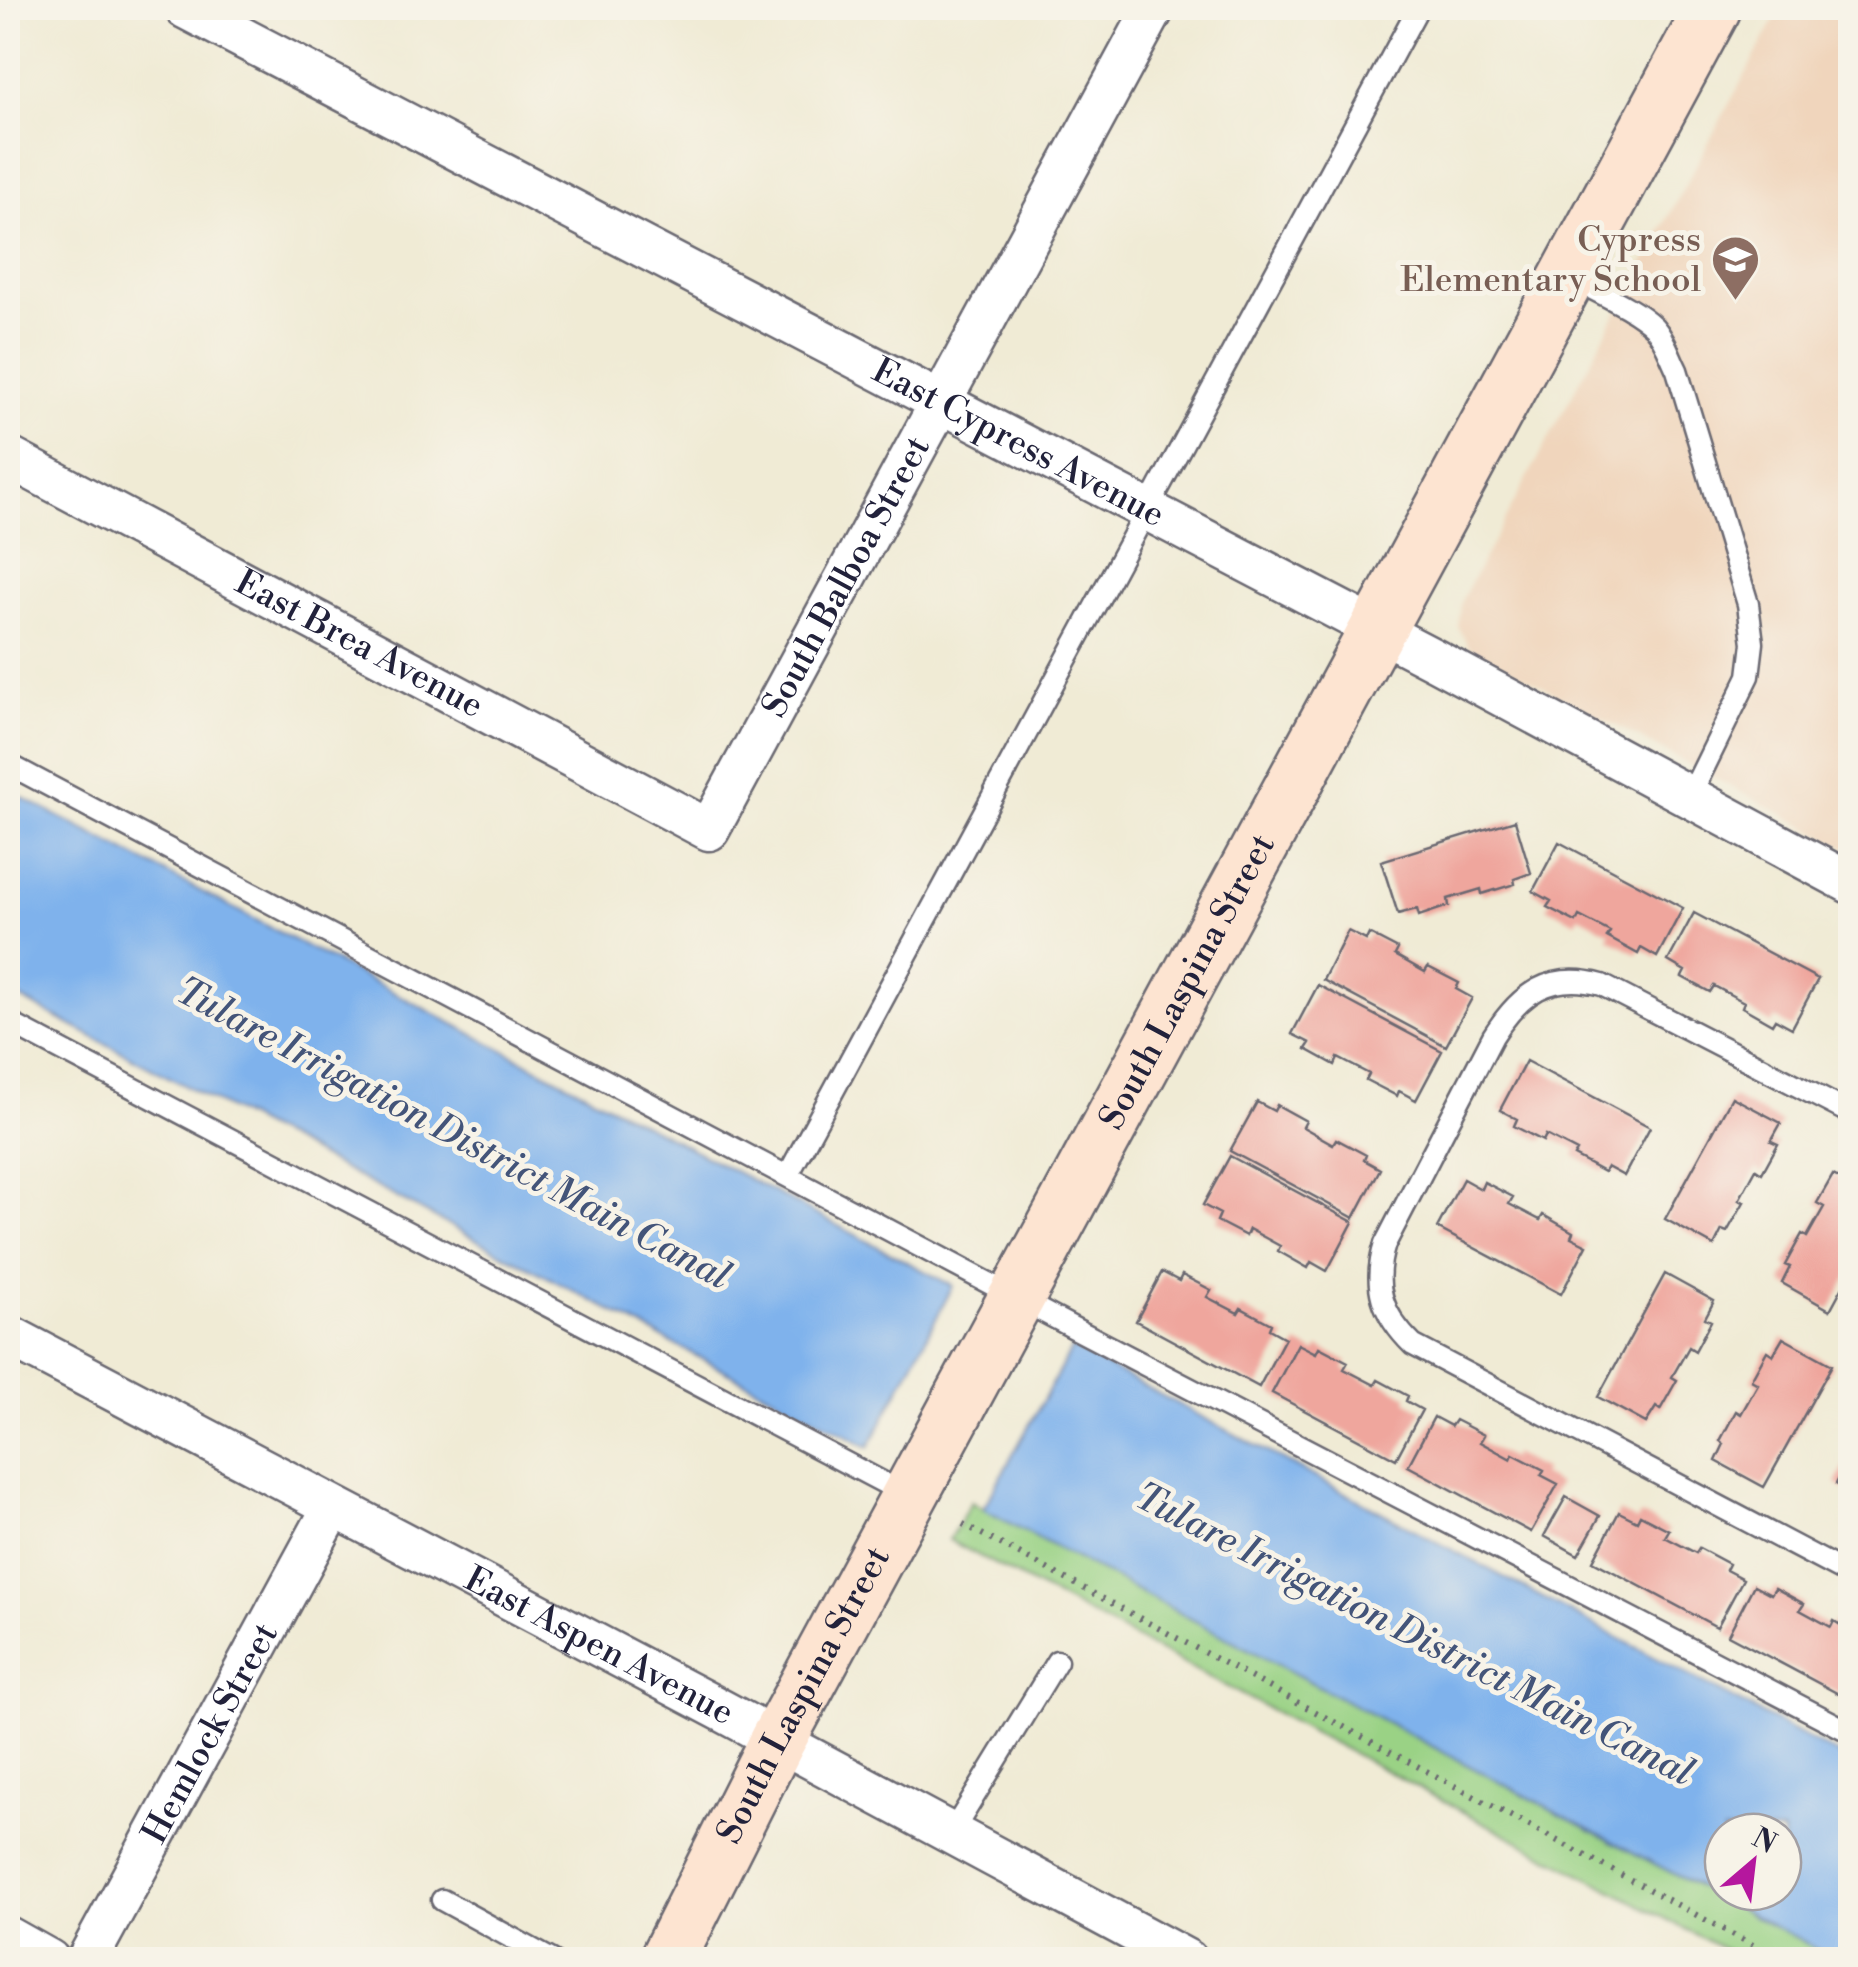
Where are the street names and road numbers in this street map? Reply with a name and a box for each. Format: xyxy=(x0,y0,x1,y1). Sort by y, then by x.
street label: East Cypress Avenue xyxy=(865,349,1172,537)
street label: South Balboa Street xyxy=(753,429,939,725)
street label: East Brea Avenue xyxy=(228,560,491,727)
street label: South Laspina Street xyxy=(1090,827,1284,1137)
street label: South Laspina Street xyxy=(708,1539,899,1851)
street label: East Aspen Avenue xyxy=(457,1558,741,1734)
street label: Hemlock Street xyxy=(133,1615,287,1851)

